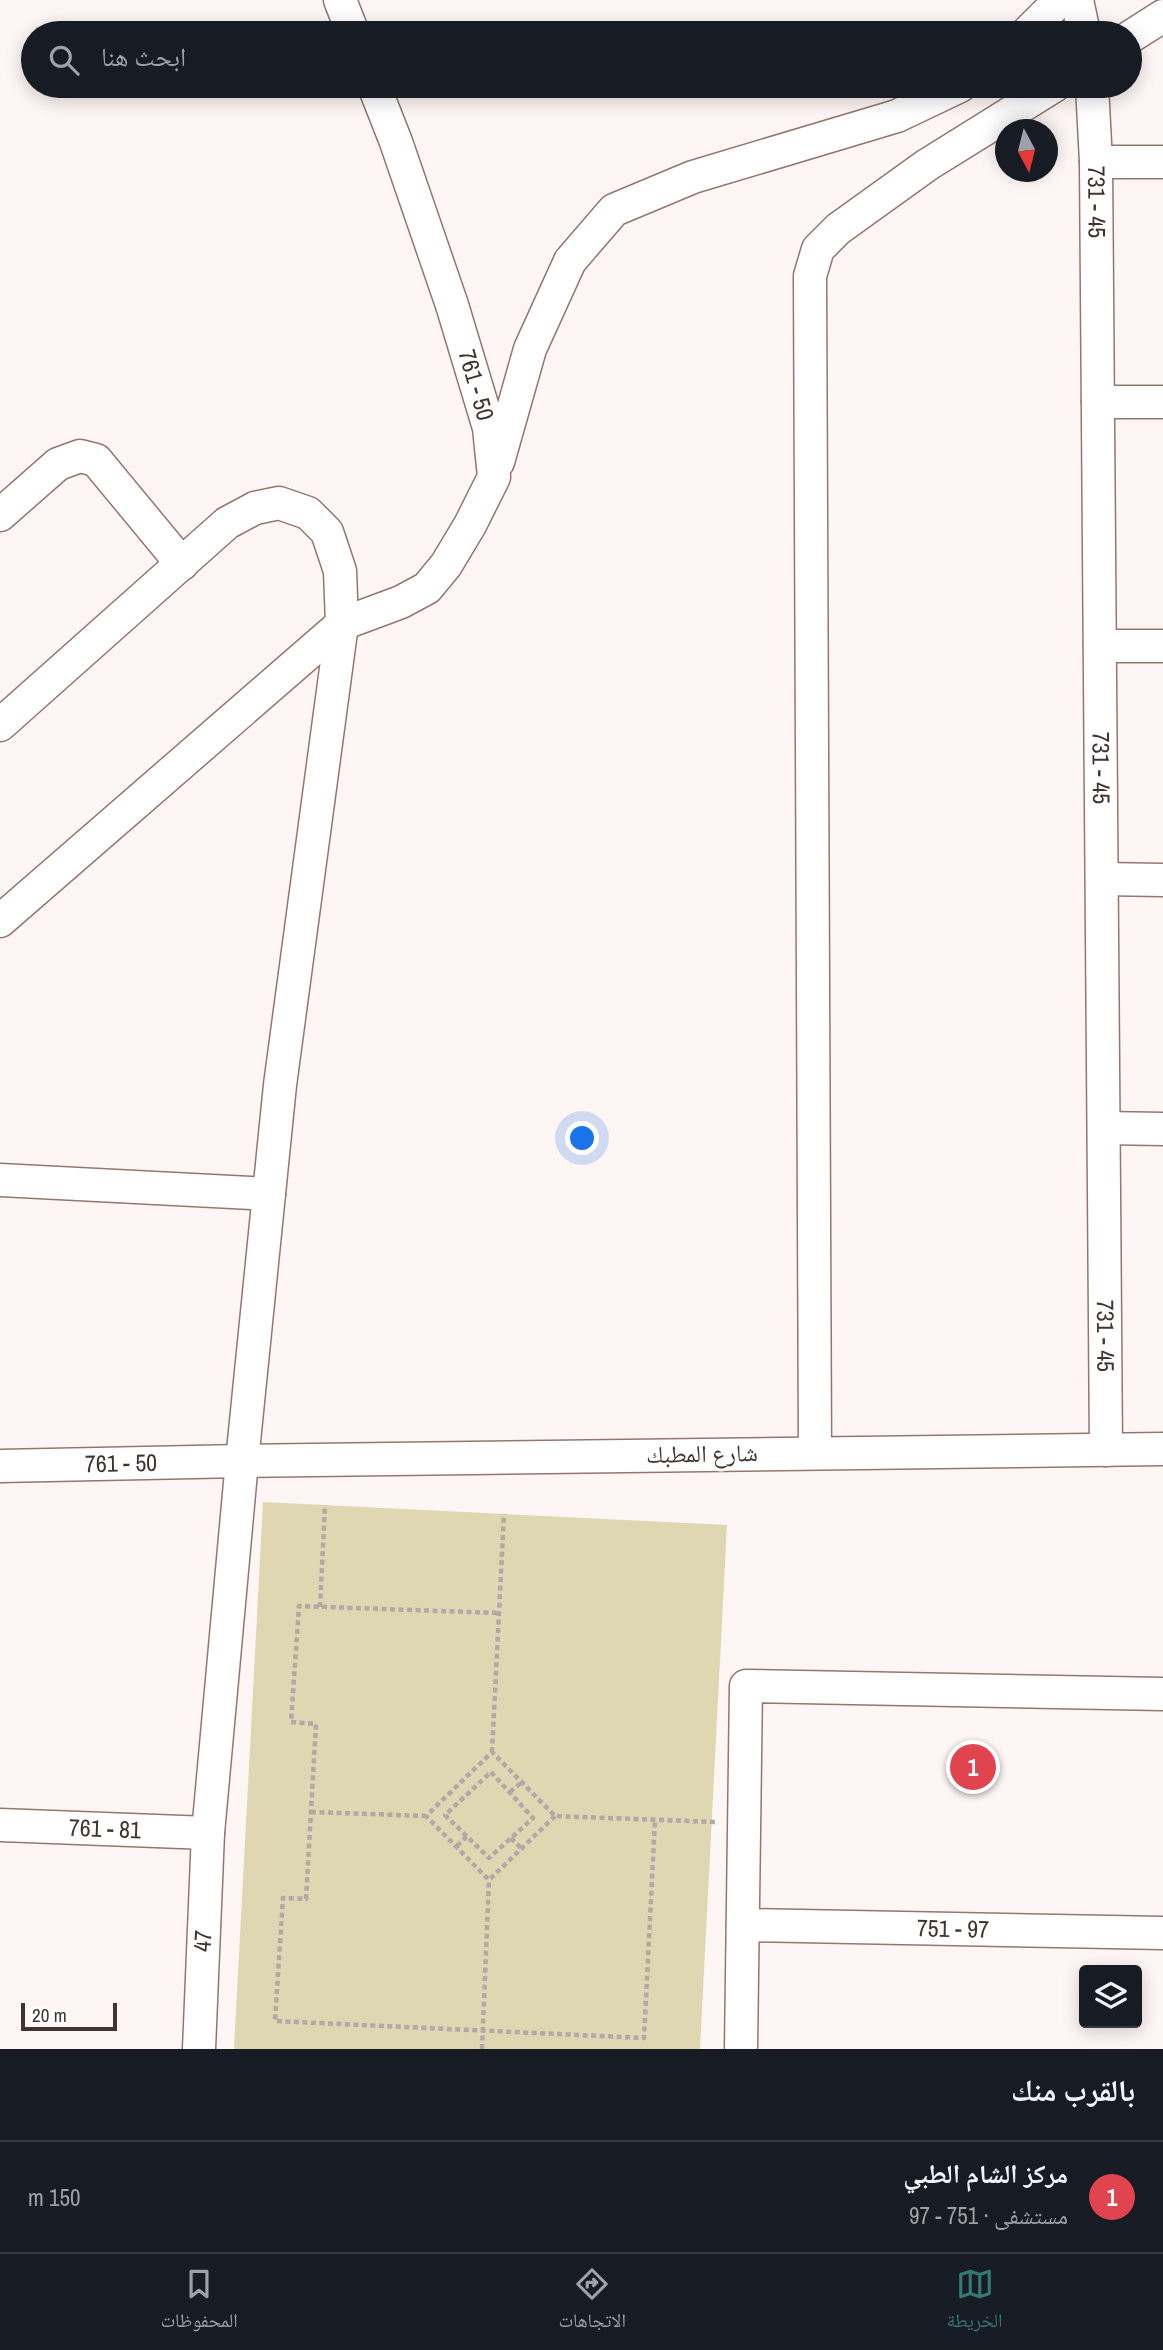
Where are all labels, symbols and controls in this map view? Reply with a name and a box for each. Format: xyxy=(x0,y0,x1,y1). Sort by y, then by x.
search box xyxy=(21,21,1142,98)
text: ابحث هنا xyxy=(101,39,186,74)
icon: search xyxy=(45,41,83,79)
north arrow xyxy=(995,119,1058,182)
street label: 731 - 45 xyxy=(1081,166,1114,238)
street label: 761 - 50 xyxy=(452,346,502,424)
street label: 731 - 45 xyxy=(1085,732,1118,804)
your location xyxy=(565,1121,599,1155)
street label: 731 - 45 xyxy=(1090,1300,1122,1372)
street label: شارع المطبك xyxy=(646,1436,758,1470)
street label: 761 - 50 xyxy=(84,1446,157,1479)
pin: 1 xyxy=(950,1741,996,1793)
street label: 761 - 81 xyxy=(68,1811,142,1845)
street label: 751 - 97 xyxy=(917,1911,989,1945)
street label: 47 xyxy=(185,1929,219,1953)
map controls xyxy=(1079,1965,1142,2028)
button: layers xyxy=(1079,1965,1142,2028)
scale bar xyxy=(21,2000,117,2032)
text: 20 m xyxy=(32,2002,67,2028)
text: بالقرب منك xyxy=(1011,2070,1135,2110)
text: مركز الشام الطبي xyxy=(903,2156,1068,2191)
text: 150 m xyxy=(28,2182,80,2213)
text: 1 xyxy=(1107,2182,1117,2213)
text: مستشفى · 751 - 97 xyxy=(909,2200,1068,2231)
tab: المحفوظات xyxy=(160,2265,238,2339)
tab: الاتجاهات xyxy=(558,2265,626,2339)
tab: الخريطة xyxy=(947,2265,1003,2339)

